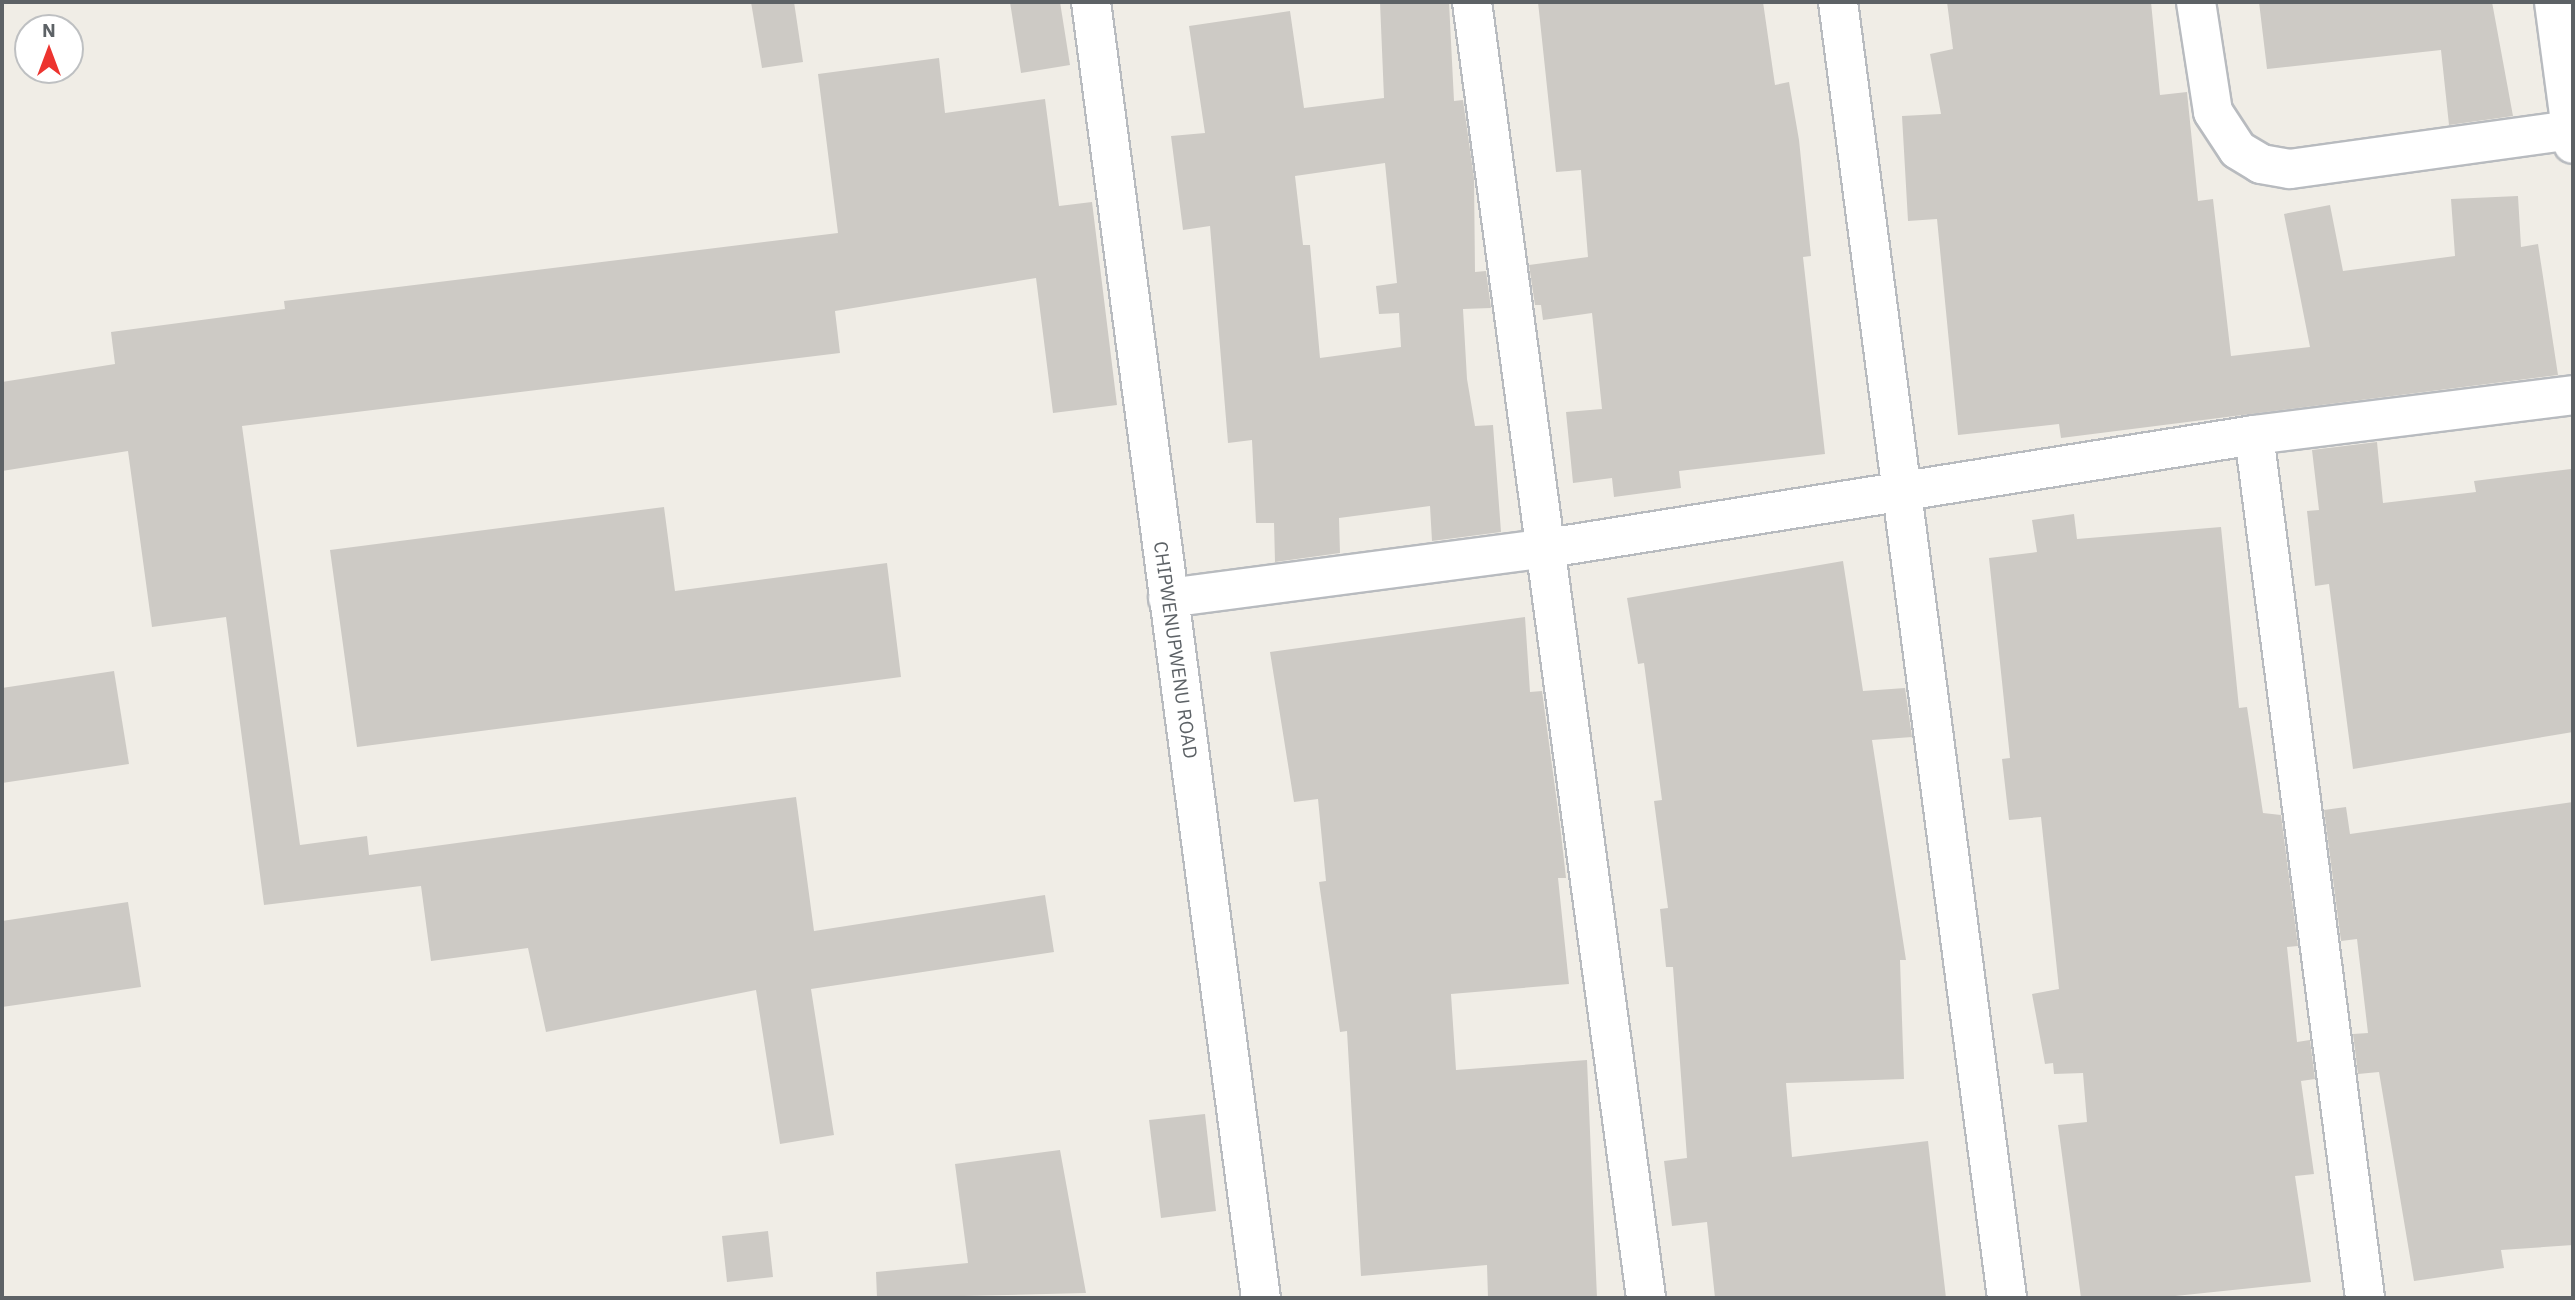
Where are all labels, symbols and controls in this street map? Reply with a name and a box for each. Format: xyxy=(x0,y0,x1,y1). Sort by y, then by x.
north arrow xyxy=(14,14,84,84)
text: N xyxy=(42,18,56,42)
street label: CHIPWENUPWENU ROAD xyxy=(1148,540,1202,760)

